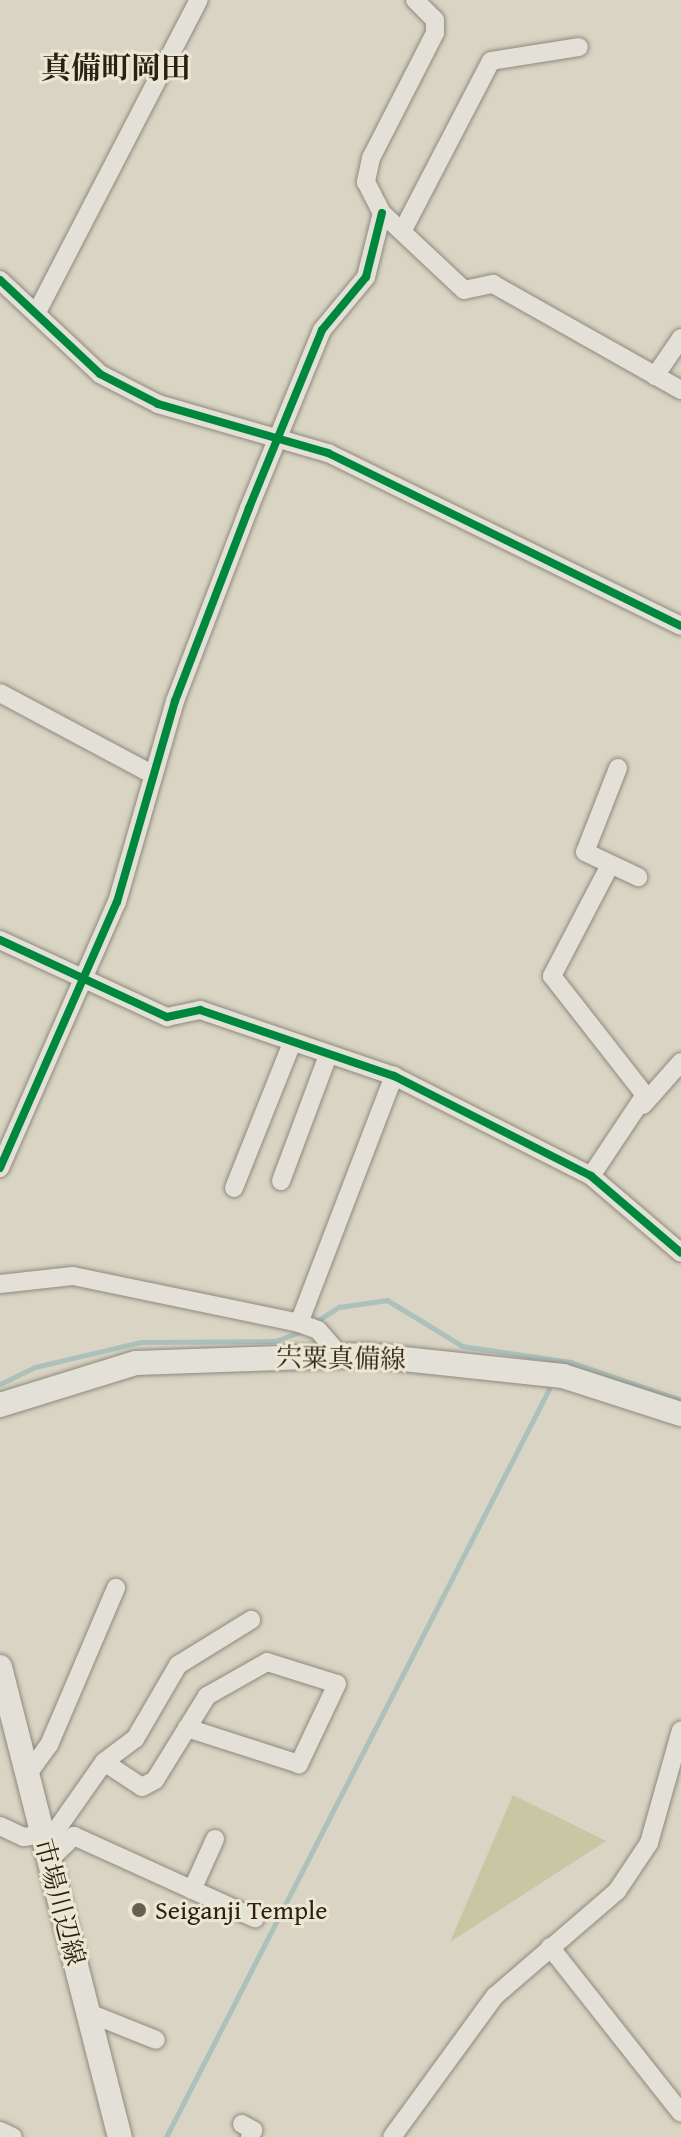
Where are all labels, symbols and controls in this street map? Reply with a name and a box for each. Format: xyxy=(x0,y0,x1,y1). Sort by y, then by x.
district label: 真備町岡田 xyxy=(41,49,191,85)
street label: 宍粟真備線 xyxy=(276,1341,406,1375)
street label: 市場川辺線 xyxy=(28,1835,92,1969)
place label: Seiganji Temple xyxy=(155,1894,328,1926)
marker: Seiganji Temple xyxy=(130,1901,148,1919)

